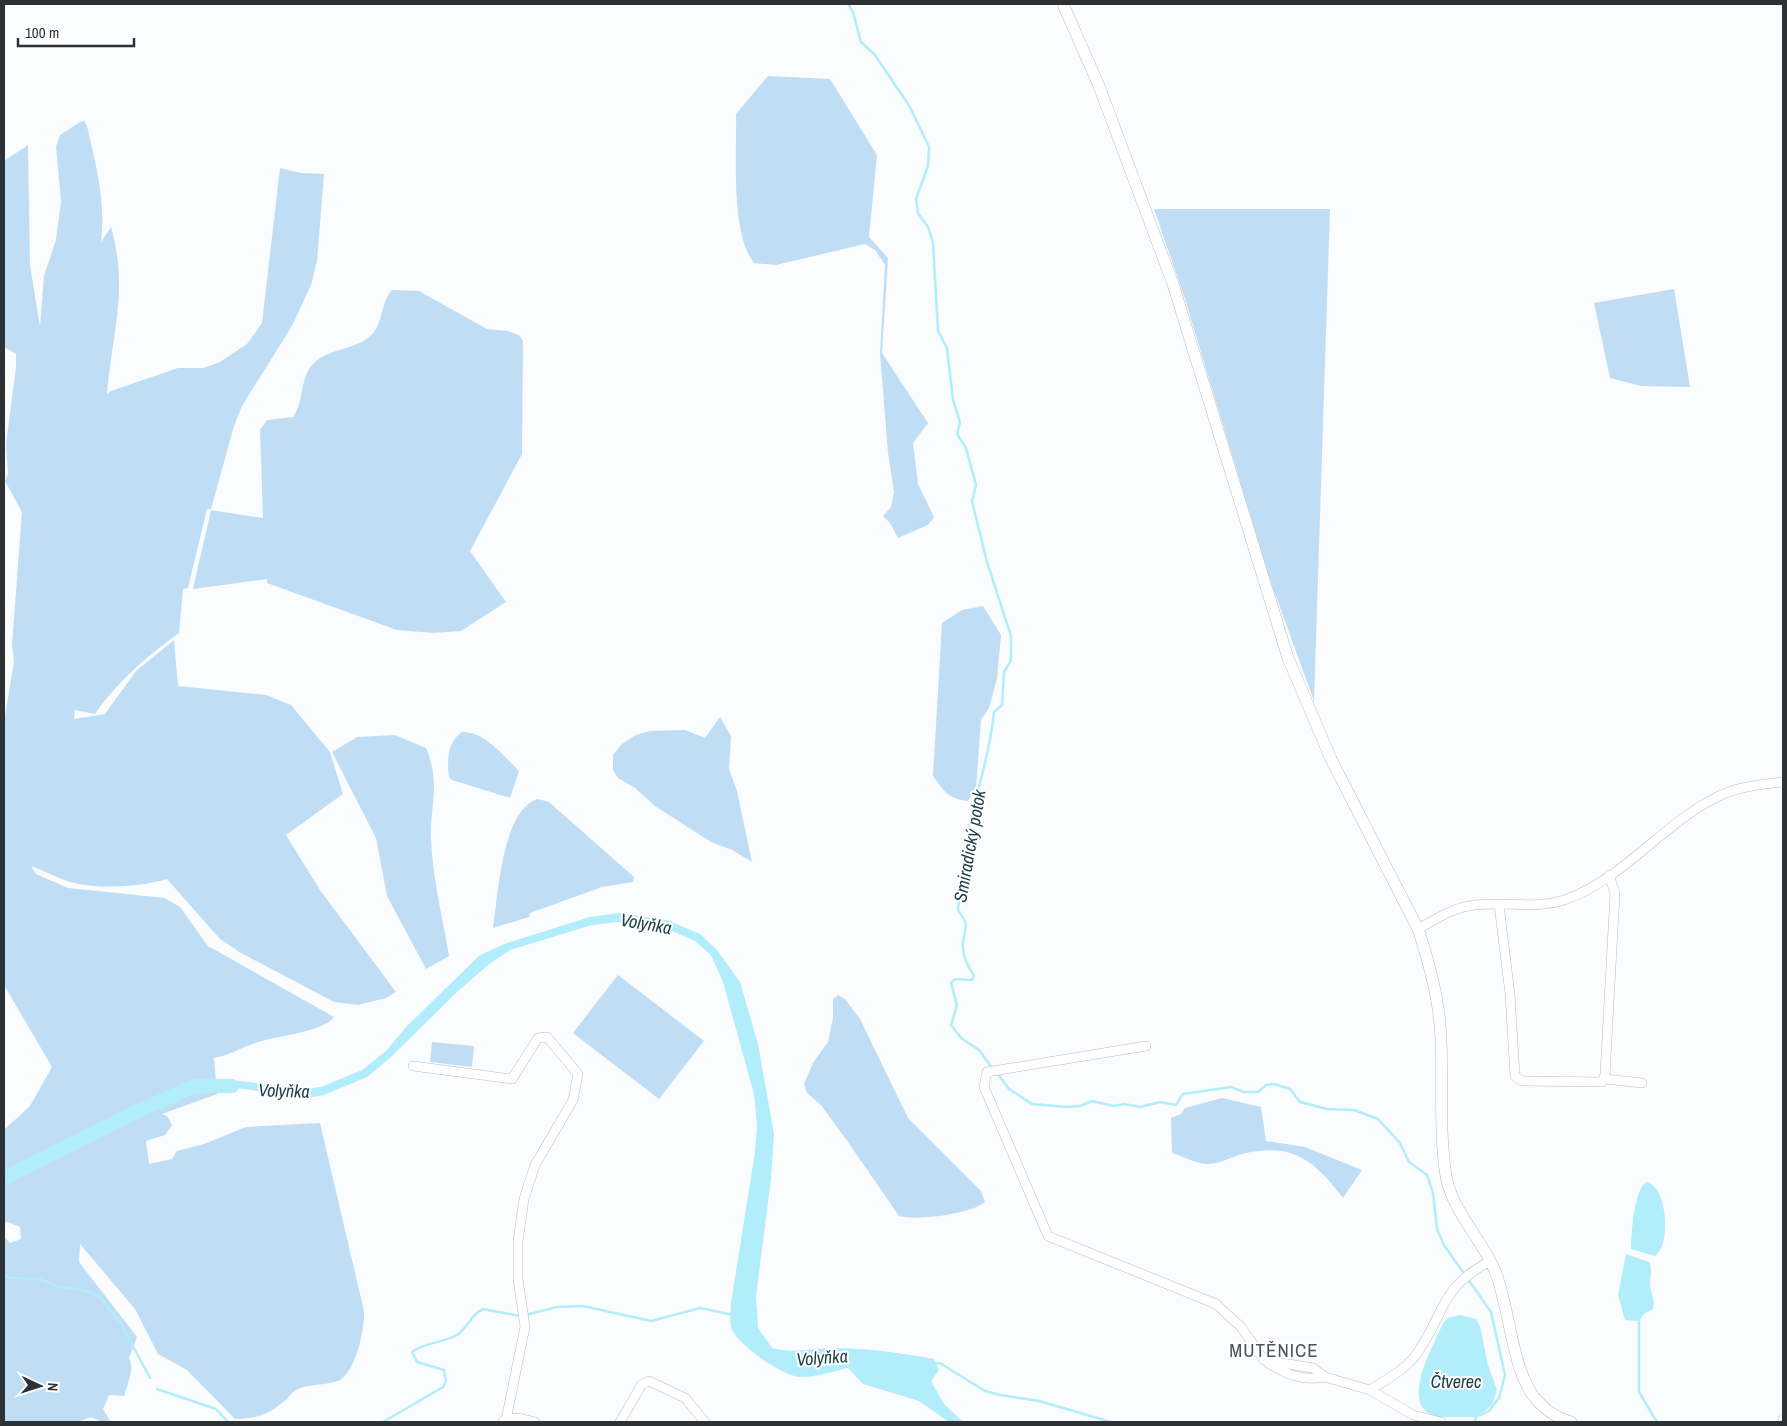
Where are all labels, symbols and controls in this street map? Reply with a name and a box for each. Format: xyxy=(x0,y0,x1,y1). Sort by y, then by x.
scale bar xyxy=(18,15,134,47)
text: 100 m xyxy=(25,22,59,43)
water label: Smiradický potok xyxy=(947,787,992,904)
water label: Volyňka xyxy=(619,907,674,940)
water label: Volyňka xyxy=(258,1077,310,1104)
district label: MUTĚNICE xyxy=(1229,1337,1319,1363)
water label: Volyňka xyxy=(795,1343,849,1372)
north arrow xyxy=(15,1361,65,1411)
water label: Čtverec xyxy=(1431,1369,1482,1394)
text: N xyxy=(44,1382,62,1392)

